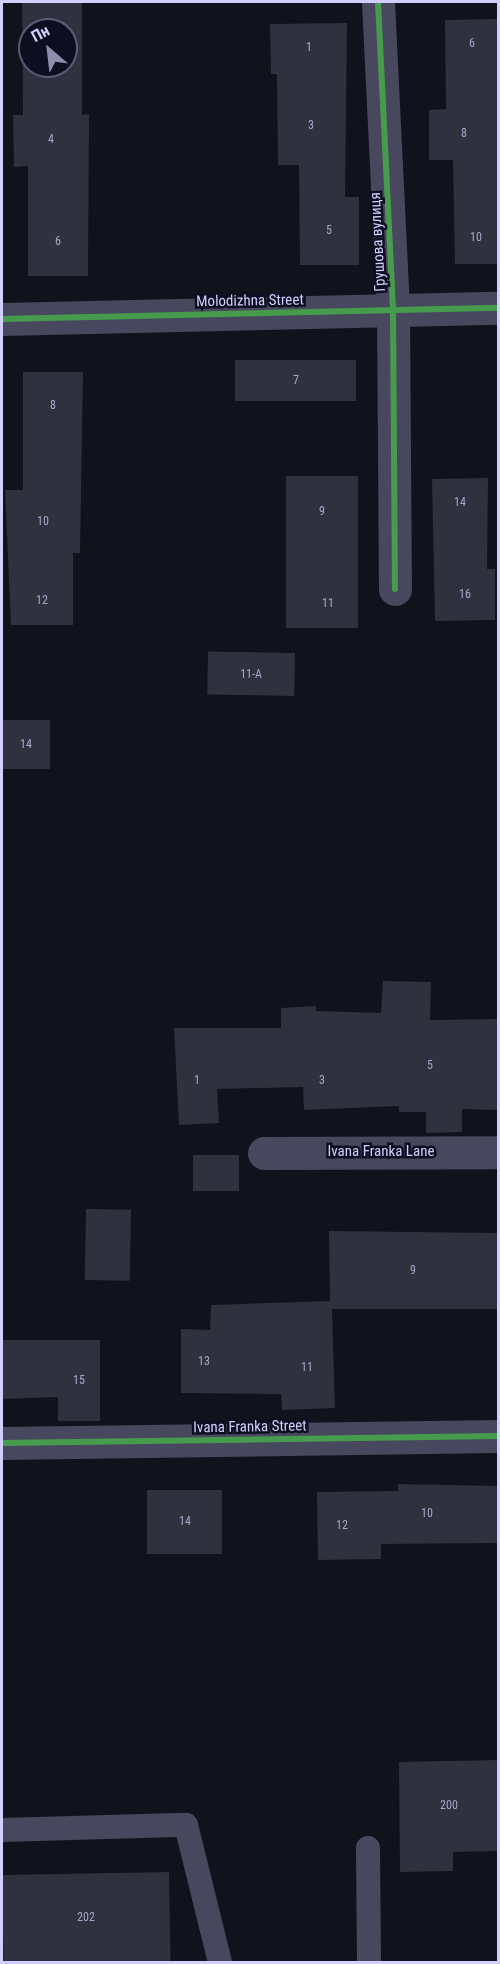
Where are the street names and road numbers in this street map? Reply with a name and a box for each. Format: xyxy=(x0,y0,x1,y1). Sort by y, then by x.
street label: Грушова вулиця xyxy=(366,192,390,292)
street label: Molodizhna Street xyxy=(196,291,304,311)
street label: Ivana Franka Lane xyxy=(328,1143,434,1161)
street label: Ivana Franka Street xyxy=(193,1417,307,1437)

